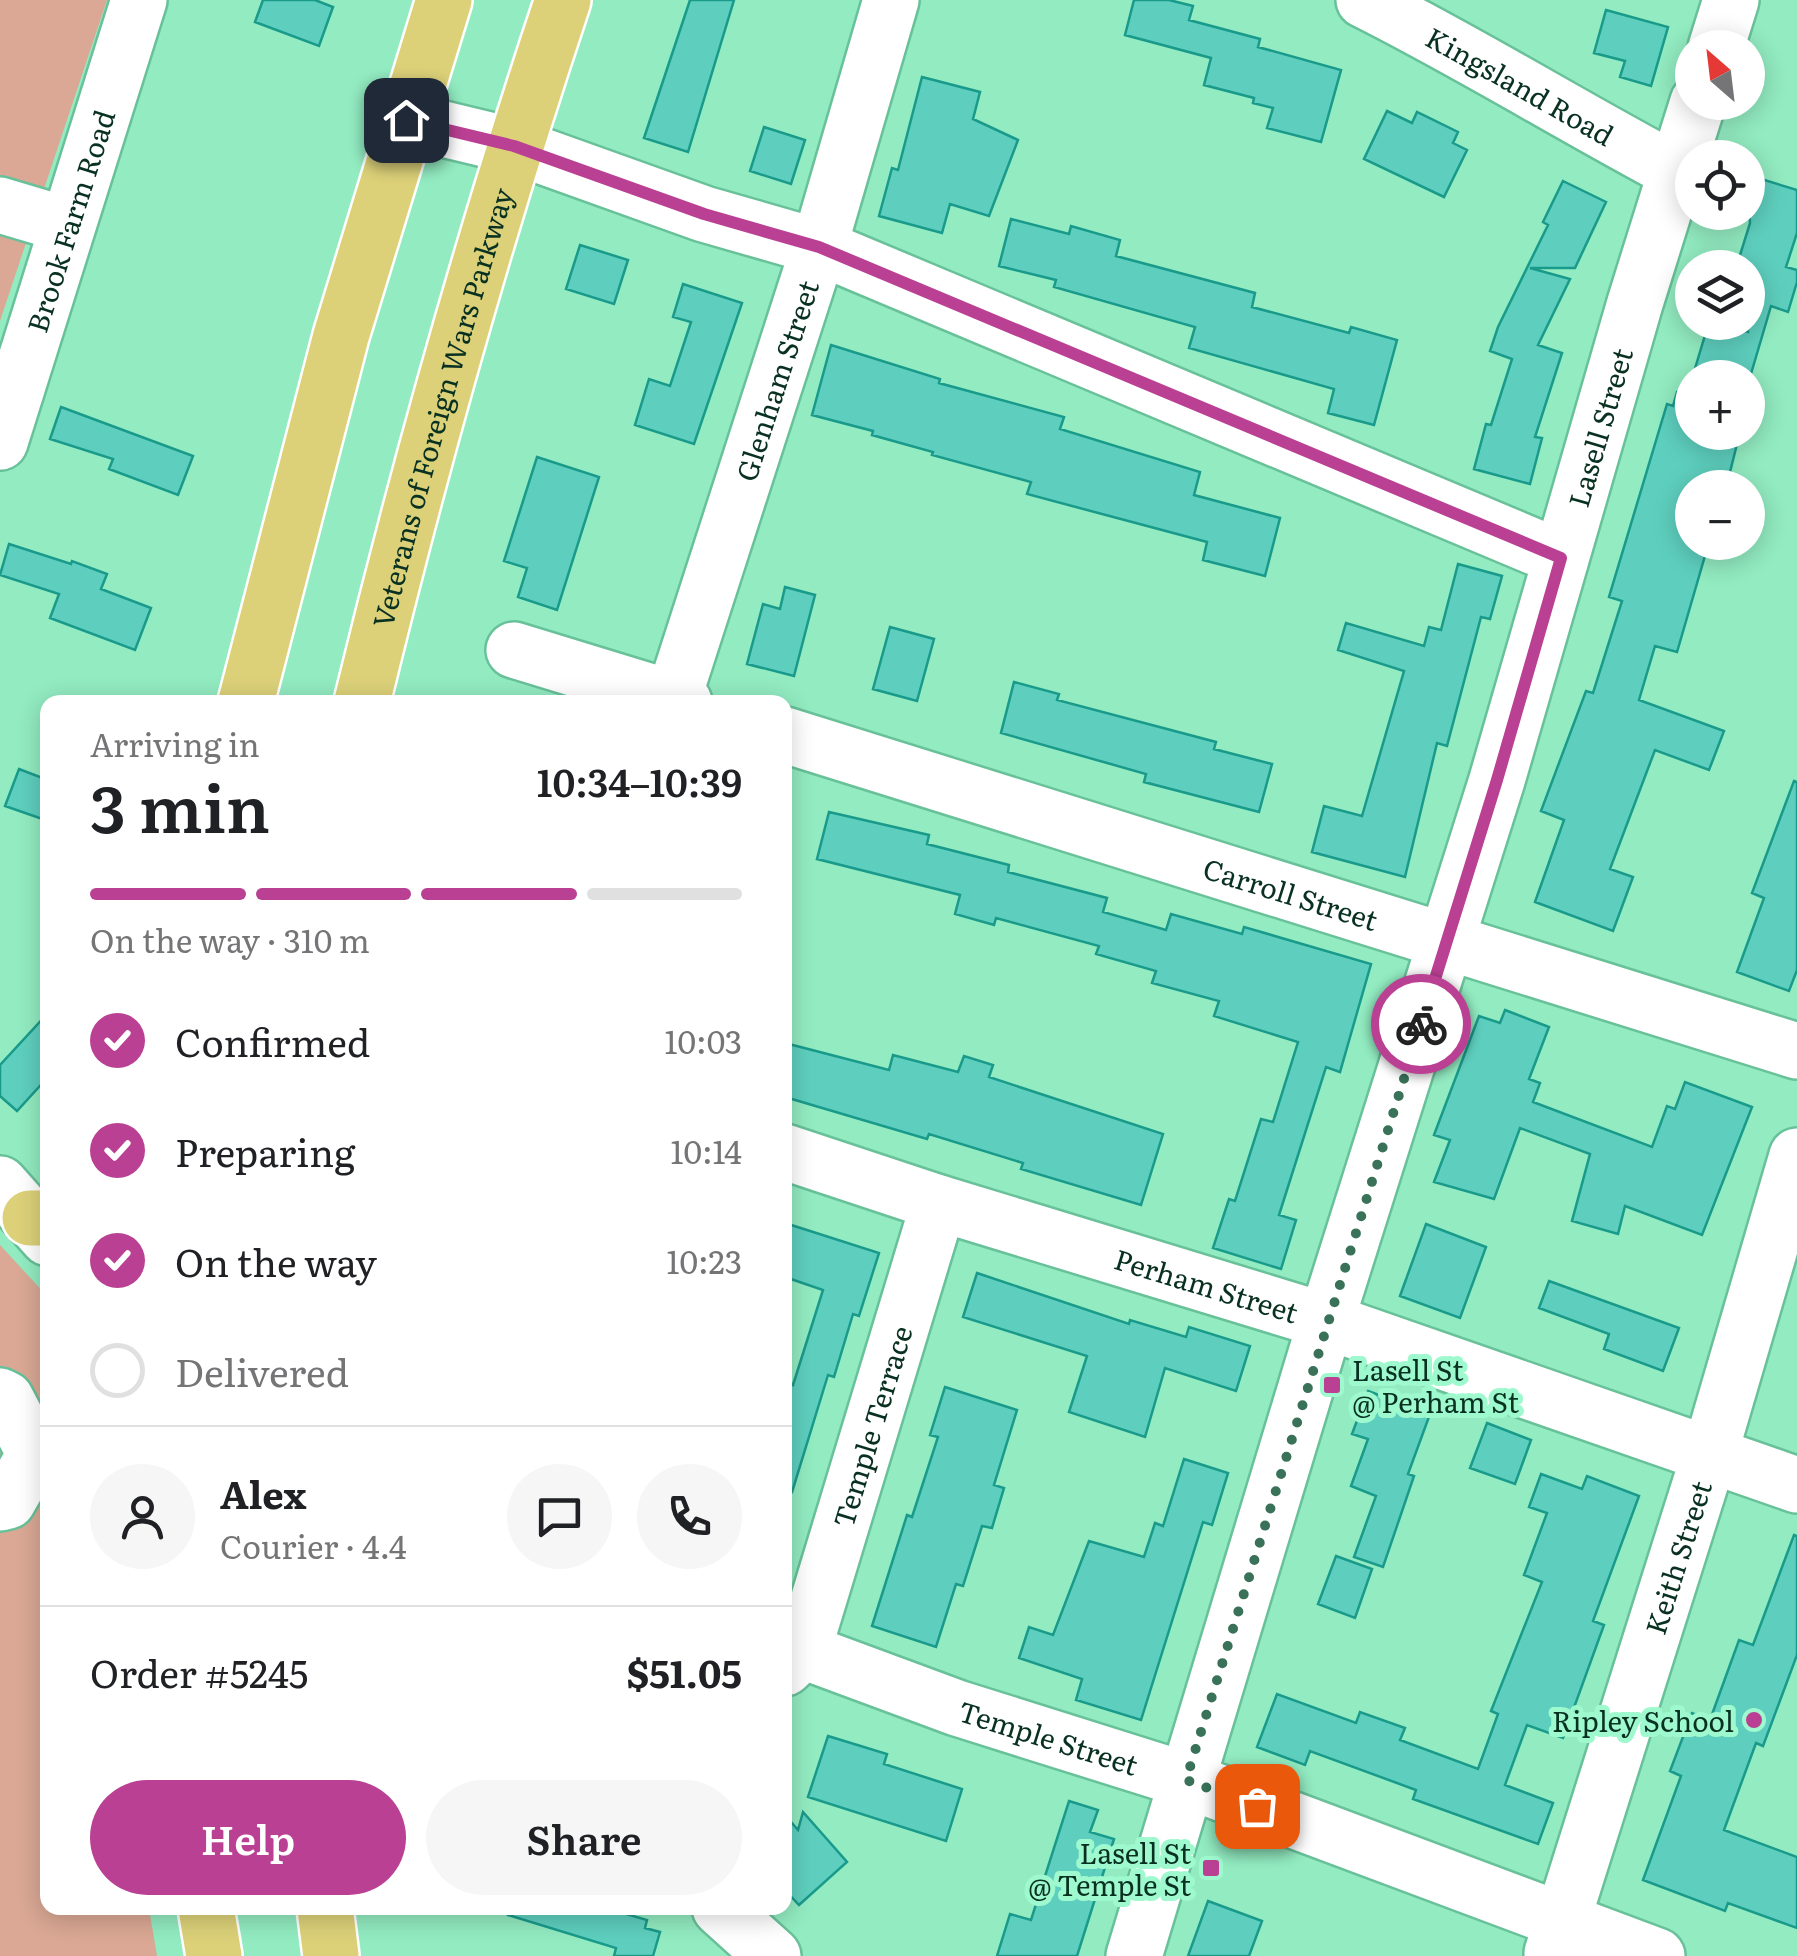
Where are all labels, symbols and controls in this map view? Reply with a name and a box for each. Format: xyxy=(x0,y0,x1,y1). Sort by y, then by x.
street label: Kingsland Road xyxy=(1419,15,1622,155)
north arrow xyxy=(1675,30,1765,120)
map controls xyxy=(1675,30,1765,560)
pin xyxy=(364,78,449,163)
icon: home xyxy=(379,93,434,148)
street label: Brook Farm Road xyxy=(15,104,124,337)
button: locate xyxy=(1675,140,1765,230)
street label: Veterans of Foreign Wars Parkway xyxy=(360,182,523,632)
button: layers xyxy=(1675,250,1765,340)
street label: Glenham Street xyxy=(724,274,828,486)
street label: Lasell Street xyxy=(1556,342,1642,512)
button: + xyxy=(1675,360,1765,450)
button: − xyxy=(1675,470,1765,560)
text: Arriving in xyxy=(90,719,260,767)
text: 10:34–10:39 xyxy=(537,752,742,809)
text: 3 min xyxy=(90,756,270,853)
street label: Carroll Street xyxy=(1198,846,1384,940)
text: On the way · 310 m xyxy=(90,915,370,963)
courier xyxy=(1371,974,1471,1074)
icon: bike xyxy=(1394,997,1449,1052)
text: Confirmed xyxy=(175,1012,370,1069)
icon: check xyxy=(90,1013,145,1068)
text: 10:03 xyxy=(664,1016,742,1064)
text: Preparing xyxy=(175,1122,355,1179)
icon: check xyxy=(90,1123,145,1178)
text: 10:14 xyxy=(670,1126,742,1174)
text: On the way xyxy=(175,1232,377,1289)
icon: check xyxy=(90,1233,145,1288)
text: 10:23 xyxy=(667,1236,742,1284)
street label: Perham Street xyxy=(1110,1237,1304,1333)
street label: Temple Terrace xyxy=(821,1320,922,1532)
text: Delivered xyxy=(175,1342,349,1399)
place label: Lasell St @ Perham St xyxy=(1352,1348,1520,1422)
marker: Lasell St @ Perham St xyxy=(1321,1374,1343,1396)
button: person xyxy=(90,1464,195,1569)
text: Alex xyxy=(220,1464,306,1521)
button: chat xyxy=(507,1464,612,1569)
button: phone xyxy=(637,1464,742,1569)
street label: Keith Street xyxy=(1633,1474,1721,1640)
text: Courier · 4.4 xyxy=(220,1521,407,1569)
text: Order #5245 xyxy=(90,1643,308,1700)
text: $51.05 xyxy=(627,1643,742,1700)
street label: Temple Street xyxy=(954,1689,1144,1785)
place label: Ripley School xyxy=(1552,1699,1734,1741)
marker: Ripley School xyxy=(1743,1709,1765,1731)
pin xyxy=(1215,1764,1300,1849)
icon: bag xyxy=(1230,1779,1285,1834)
button: Help xyxy=(90,1780,406,1895)
button: Share xyxy=(426,1780,742,1895)
place label: Lasell St @ Temple St xyxy=(1028,1831,1192,1905)
marker: Lasell St @ Temple St xyxy=(1200,1857,1222,1879)

